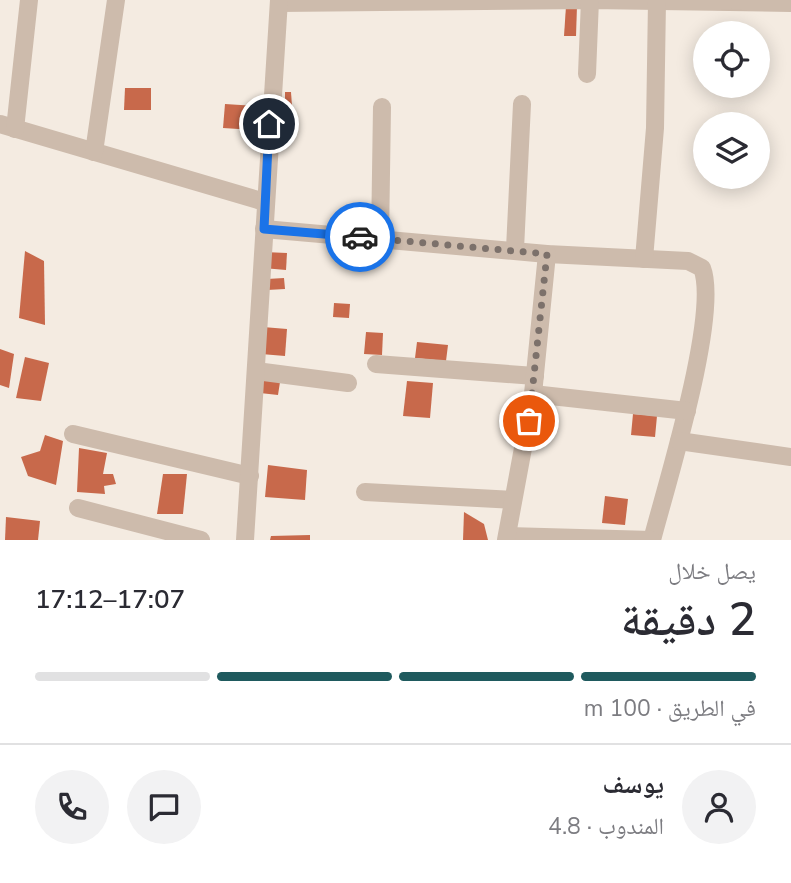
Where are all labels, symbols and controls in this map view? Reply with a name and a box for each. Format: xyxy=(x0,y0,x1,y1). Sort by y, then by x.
map controls xyxy=(693,21,770,189)
button: locate xyxy=(693,21,770,98)
pin xyxy=(239,94,299,154)
icon: home xyxy=(250,105,288,143)
button: layers xyxy=(693,112,770,189)
courier xyxy=(325,202,395,272)
icon: car xyxy=(341,218,379,256)
pin xyxy=(499,391,559,451)
icon: bag xyxy=(510,402,548,440)
text: يصل خلال xyxy=(668,556,756,587)
text: 17:07–17:12 xyxy=(35,582,185,617)
text: 2 دقيقة xyxy=(621,588,756,651)
text: في الطريق · 100 m xyxy=(584,693,756,724)
text: يوسف xyxy=(603,767,664,802)
button: phone xyxy=(35,770,109,844)
button: chat xyxy=(127,770,201,844)
button: person xyxy=(682,770,756,844)
text: المندوب · 4.8 xyxy=(548,811,664,842)

